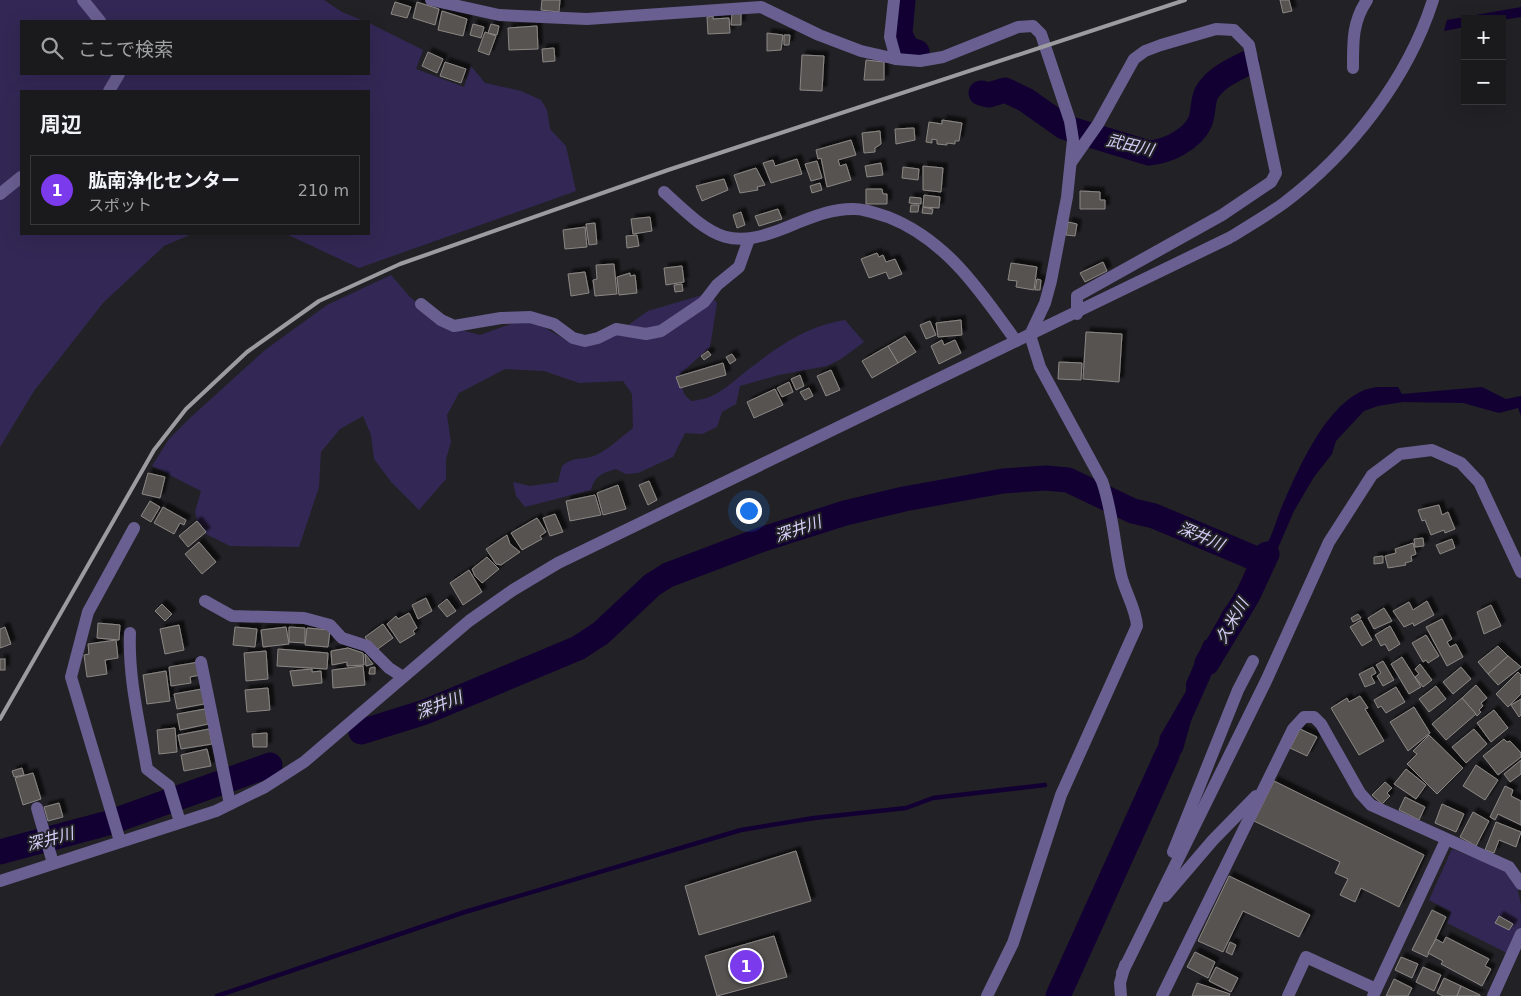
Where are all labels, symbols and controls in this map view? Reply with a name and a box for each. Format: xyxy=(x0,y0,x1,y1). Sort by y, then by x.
map controls xyxy=(1461,15,1506,105)
button: + xyxy=(1461,15,1506,60)
search box xyxy=(20,20,370,75)
icon: search xyxy=(38,34,66,62)
text: ここで検索 xyxy=(78,38,173,60)
button: − xyxy=(1461,60,1506,105)
text: 周辺 xyxy=(40,113,82,137)
water label: 武田川 xyxy=(1104,130,1157,160)
text: 肱南浄化センター xyxy=(88,169,240,191)
text: 1 xyxy=(51,181,63,200)
text: 210 m xyxy=(298,181,349,200)
text: スポット xyxy=(88,196,152,215)
your location xyxy=(736,498,762,524)
water label: 深井川 xyxy=(772,512,826,546)
water label: 深井川 xyxy=(1175,518,1229,555)
water label: 久米川 xyxy=(1212,594,1253,647)
water label: 深井川 xyxy=(413,687,467,722)
water label: 深井川 xyxy=(24,823,78,854)
pin: 1 xyxy=(730,947,762,985)

